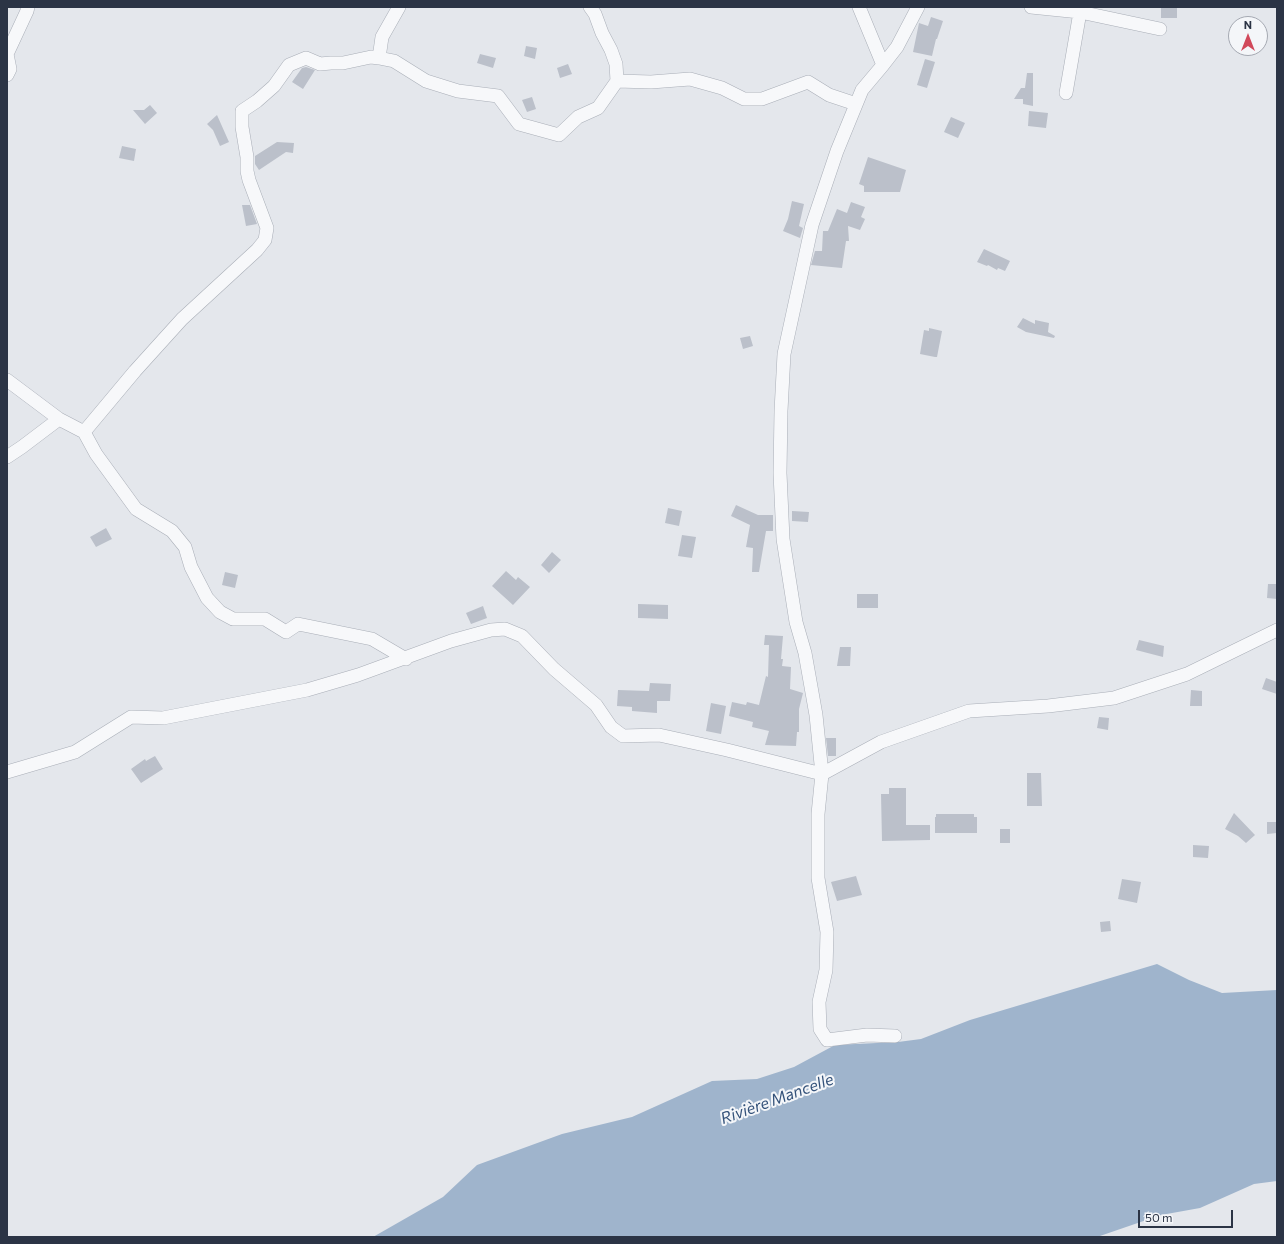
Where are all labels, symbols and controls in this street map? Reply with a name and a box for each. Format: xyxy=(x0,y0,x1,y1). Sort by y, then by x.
north arrow xyxy=(1228,16,1268,56)
text: N xyxy=(1244,18,1252,31)
water label: Rivière Mancelle xyxy=(718,1070,836,1128)
scale bar xyxy=(1140,1202,1235,1228)
text: 50 m xyxy=(1145,1210,1173,1224)

